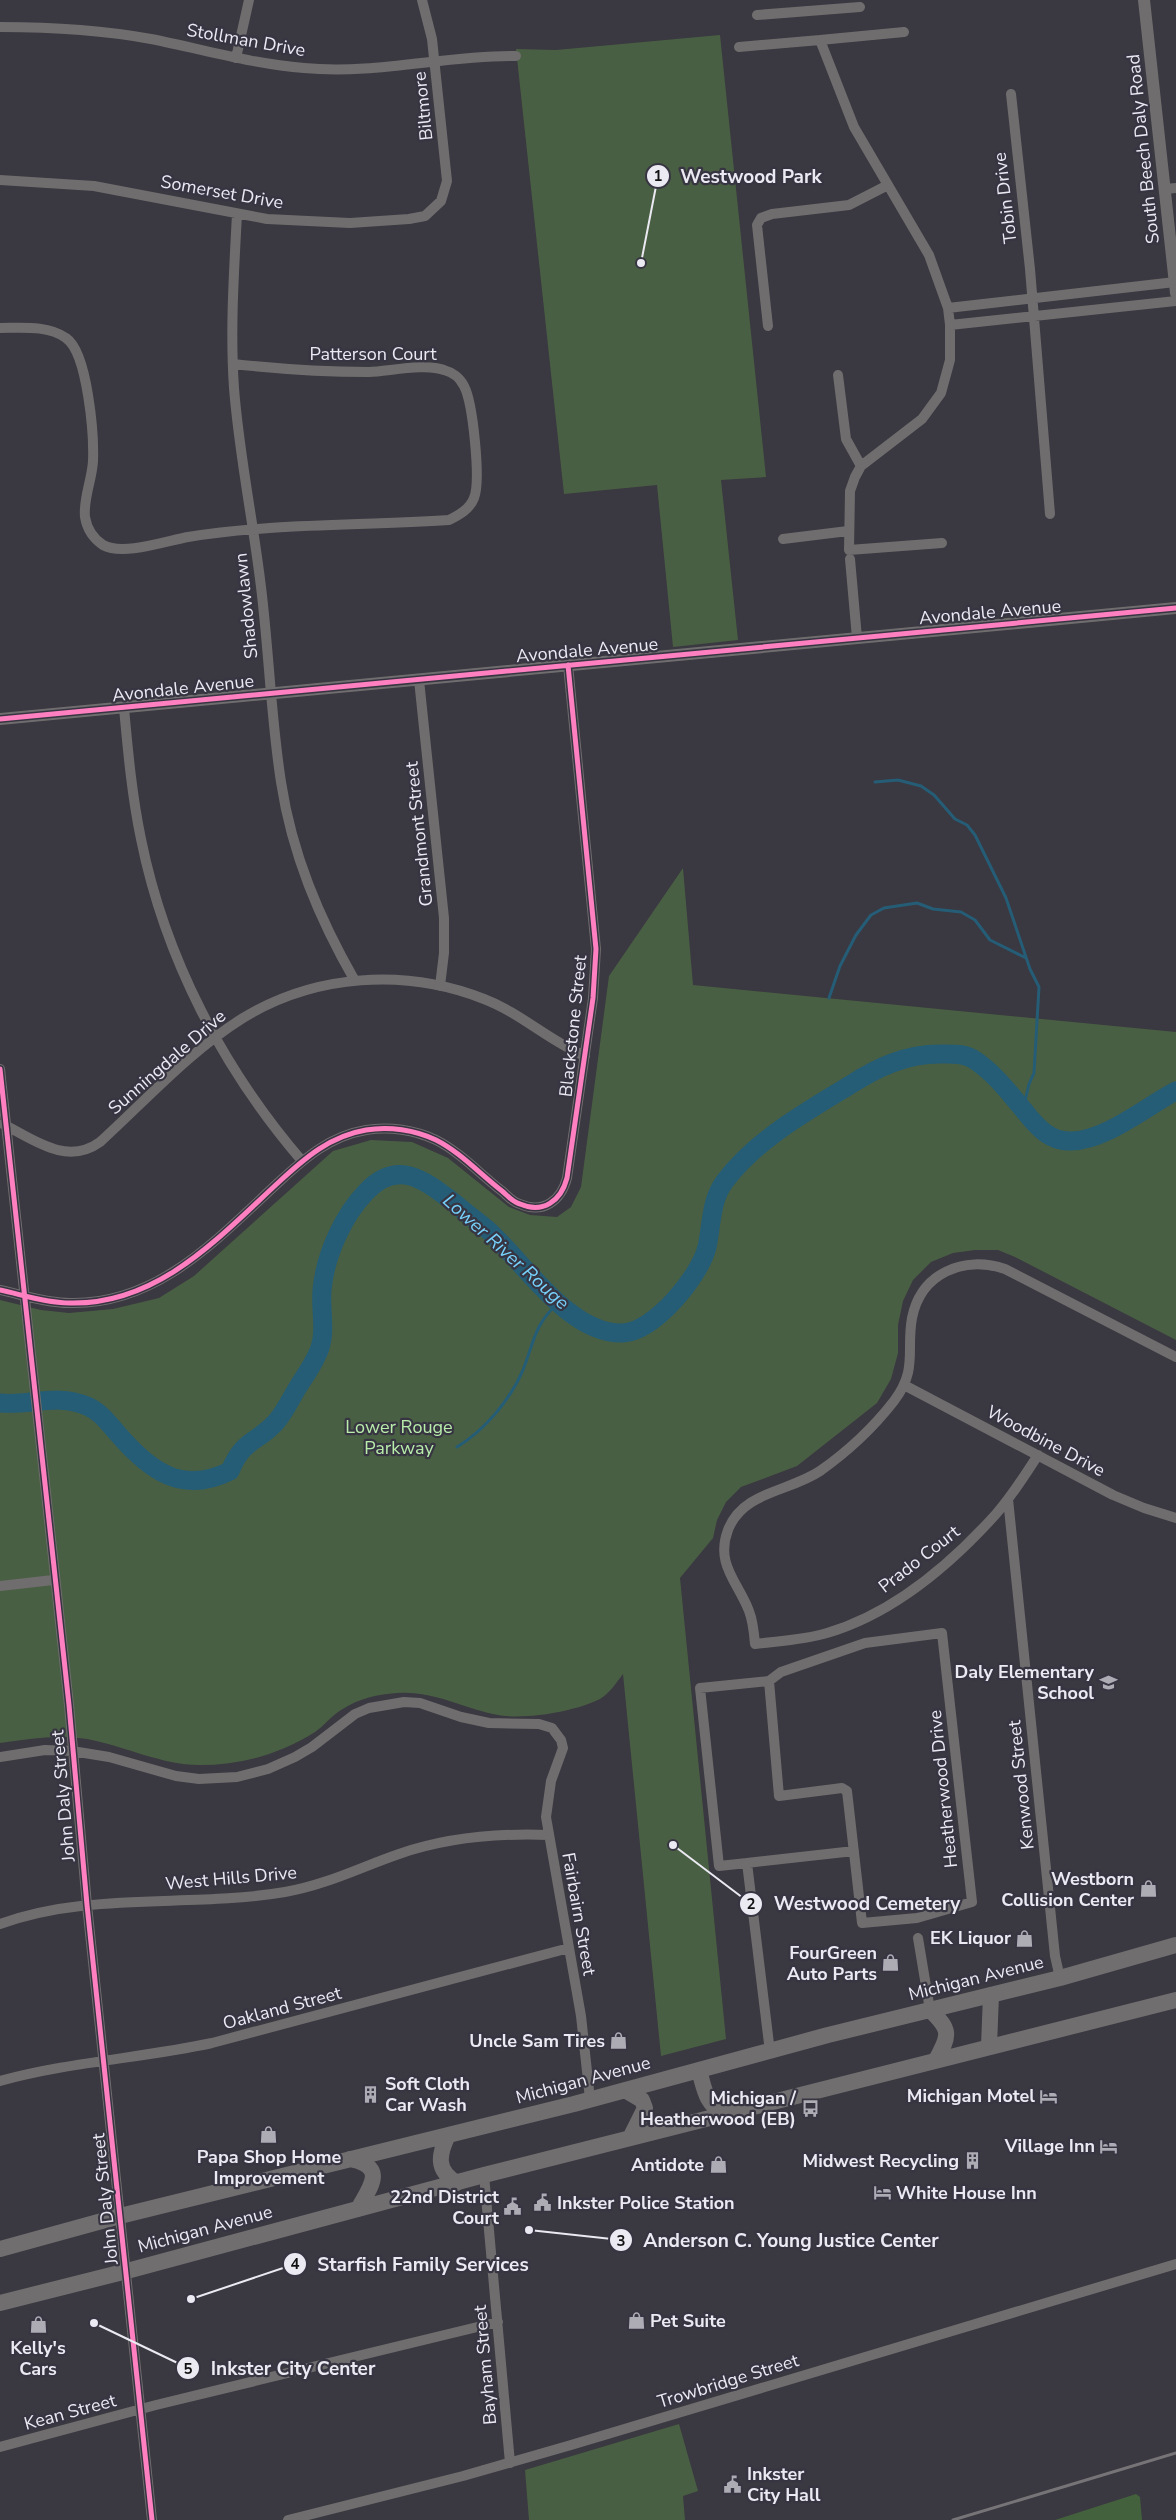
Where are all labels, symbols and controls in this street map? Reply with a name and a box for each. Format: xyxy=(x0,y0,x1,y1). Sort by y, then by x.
street label: Stollman Drive xyxy=(185,18,307,62)
street label: South Beech Daly Road xyxy=(1121,53,1165,245)
street label: Biltmore xyxy=(407,70,439,142)
street label: Tobin Drive xyxy=(988,151,1022,245)
callout: Westwood Park xyxy=(646,159,832,193)
text: Westwood Park xyxy=(680,164,822,190)
text: 1 xyxy=(653,166,663,186)
street label: Somerset Drive xyxy=(159,169,285,215)
street label: Patterson Court xyxy=(309,342,437,366)
street label: Shadowlawn xyxy=(229,552,263,660)
street label: Avondale Avenue xyxy=(918,594,1062,630)
street label: Avondale Avenue xyxy=(515,632,659,668)
street label: Avondale Avenue xyxy=(111,669,255,707)
street label: Grandmont Street xyxy=(399,760,439,908)
street label: Blackstone Street xyxy=(554,953,592,1098)
street label: Sunningdale Drive xyxy=(103,1004,231,1120)
water label: Lower River Rouge xyxy=(437,1188,575,1316)
street label: Woodbine Drive xyxy=(983,1400,1109,1482)
park label: Lower Rouge Parkway xyxy=(345,1415,453,1460)
street label: Prado Court xyxy=(873,1519,965,1598)
place label: Daly Elementary School xyxy=(955,1660,1095,1705)
school or university icon: Daly Elementary School xyxy=(1098,1672,1118,1692)
street label: Heatherwood Drive xyxy=(923,1709,963,1869)
street label: Kenwood Street xyxy=(1002,1718,1040,1851)
street label: John Daly Street xyxy=(45,1729,81,1864)
street label: Fairbairn Street xyxy=(556,1851,602,1978)
street label: West Hills Drive xyxy=(164,1860,298,1896)
place label: Westborn Collision Center xyxy=(1001,1867,1134,1912)
shop icon: Westborn Collision Center xyxy=(1138,1879,1158,1899)
callout: Westwood Cemetery xyxy=(739,1887,970,1921)
text: Westwood Cemetery xyxy=(774,1891,961,1917)
text: 2 xyxy=(746,1894,756,1914)
place label: EK Liquor xyxy=(930,1926,1011,1950)
shop icon: EK Liquor xyxy=(1015,1928,1035,1948)
place label: FourGreen Auto Parts xyxy=(787,1941,877,1986)
street label: Michigan Avenue xyxy=(906,1950,1046,2006)
shop icon: FourGreen Auto Parts xyxy=(881,1953,901,1973)
street label: Oakland Street xyxy=(220,1980,345,2035)
place label: Uncle Sam Tires xyxy=(469,2029,605,2053)
shop icon: Uncle Sam Tires xyxy=(609,2031,629,2051)
street label: Michigan Avenue xyxy=(513,2050,653,2110)
place label: Soft Cloth Car Wash xyxy=(385,2072,470,2117)
building icon: Soft Cloth Car Wash xyxy=(361,2084,381,2104)
place label: Michigan Motel xyxy=(907,2084,1035,2108)
place label: Michigan / Heatherwood (EB) xyxy=(640,2086,796,2131)
hotel icon: Michigan Motel xyxy=(1039,2086,1059,2106)
bus stop icon: Michigan / Heatherwood (EB) xyxy=(800,2098,820,2118)
shop icon: Papa Shop Home Improvement xyxy=(259,2124,279,2144)
street label: John Daly Street xyxy=(86,2131,124,2267)
place label: Village Inn xyxy=(1004,2134,1095,2158)
hotel icon: Village Inn xyxy=(1099,2136,1119,2156)
place label: Papa Shop Home Improvement xyxy=(197,2145,341,2190)
place label: Midwest Recycling xyxy=(803,2149,959,2173)
building icon: Midwest Recycling xyxy=(963,2151,983,2171)
place label: Antidote xyxy=(631,2153,704,2177)
shop icon: Antidote xyxy=(708,2155,728,2175)
place label: White House Inn xyxy=(896,2181,1037,2205)
hotel icon: White House Inn xyxy=(872,2183,892,2203)
place label: 22nd District Court xyxy=(390,2185,499,2230)
place label: Inkster Police Station xyxy=(557,2191,735,2215)
public building icon: Inkster Police Station xyxy=(533,2193,553,2213)
public building icon: 22nd District Court xyxy=(503,2197,523,2217)
street label: Michigan Avenue xyxy=(135,2199,275,2259)
callout: Anderson C. Young Justice Center xyxy=(608,2223,949,2257)
text: Anderson C. Young Justice Center xyxy=(643,2228,939,2254)
text: 3 xyxy=(616,2231,626,2251)
callout: Starfish Family Services xyxy=(283,2247,539,2281)
text: Starfish Family Services xyxy=(317,2252,529,2278)
text: 4 xyxy=(290,2254,300,2274)
street label: Bayham Street xyxy=(468,2304,502,2426)
place label: Pet Suite xyxy=(650,2309,726,2333)
shop icon: Pet Suite xyxy=(626,2311,646,2331)
shop icon: Kelly's Cars xyxy=(28,2315,48,2335)
place label: Kelly's Cars xyxy=(10,2336,66,2381)
street label: Trowbridge Street xyxy=(655,2348,802,2414)
callout: Inkster City Center xyxy=(176,2351,385,2385)
text: Inkster City Center xyxy=(211,2356,376,2382)
text: 5 xyxy=(183,2359,193,2379)
street label: Kean Street xyxy=(21,2388,119,2436)
place label: Inkster City Hall xyxy=(747,2462,821,2507)
public building icon: Inkster City Hall xyxy=(723,2474,743,2494)

